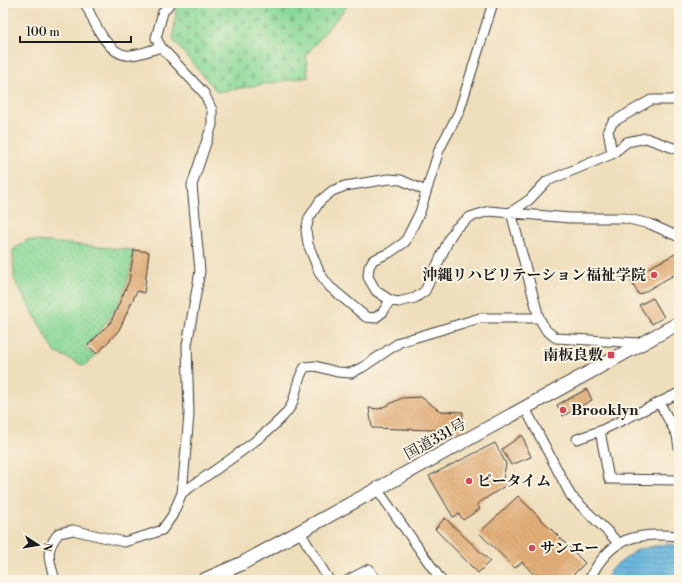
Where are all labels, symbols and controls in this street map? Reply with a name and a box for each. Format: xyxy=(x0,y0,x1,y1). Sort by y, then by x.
scale bar xyxy=(20,18,131,44)
text: 100 m xyxy=(26,25,60,40)
place label: 沖縄リハビリテーション福祉学院 xyxy=(422,266,646,285)
marker: 沖縄リハビリテーション福祉学院 xyxy=(649,270,659,280)
place label: 南板良敷 xyxy=(543,346,603,365)
marker: 南板良敷 xyxy=(606,350,616,360)
place label: Brooklyn xyxy=(571,401,639,420)
marker: Brooklyn xyxy=(558,405,568,415)
street label: 国道331号 xyxy=(401,415,469,464)
place label: ピータイム xyxy=(477,472,551,491)
marker: ピータイム xyxy=(464,476,474,486)
north arrow xyxy=(18,525,58,565)
place label: サンエー xyxy=(540,539,599,558)
text: N xyxy=(39,541,55,553)
marker: サンエー xyxy=(527,543,537,553)

